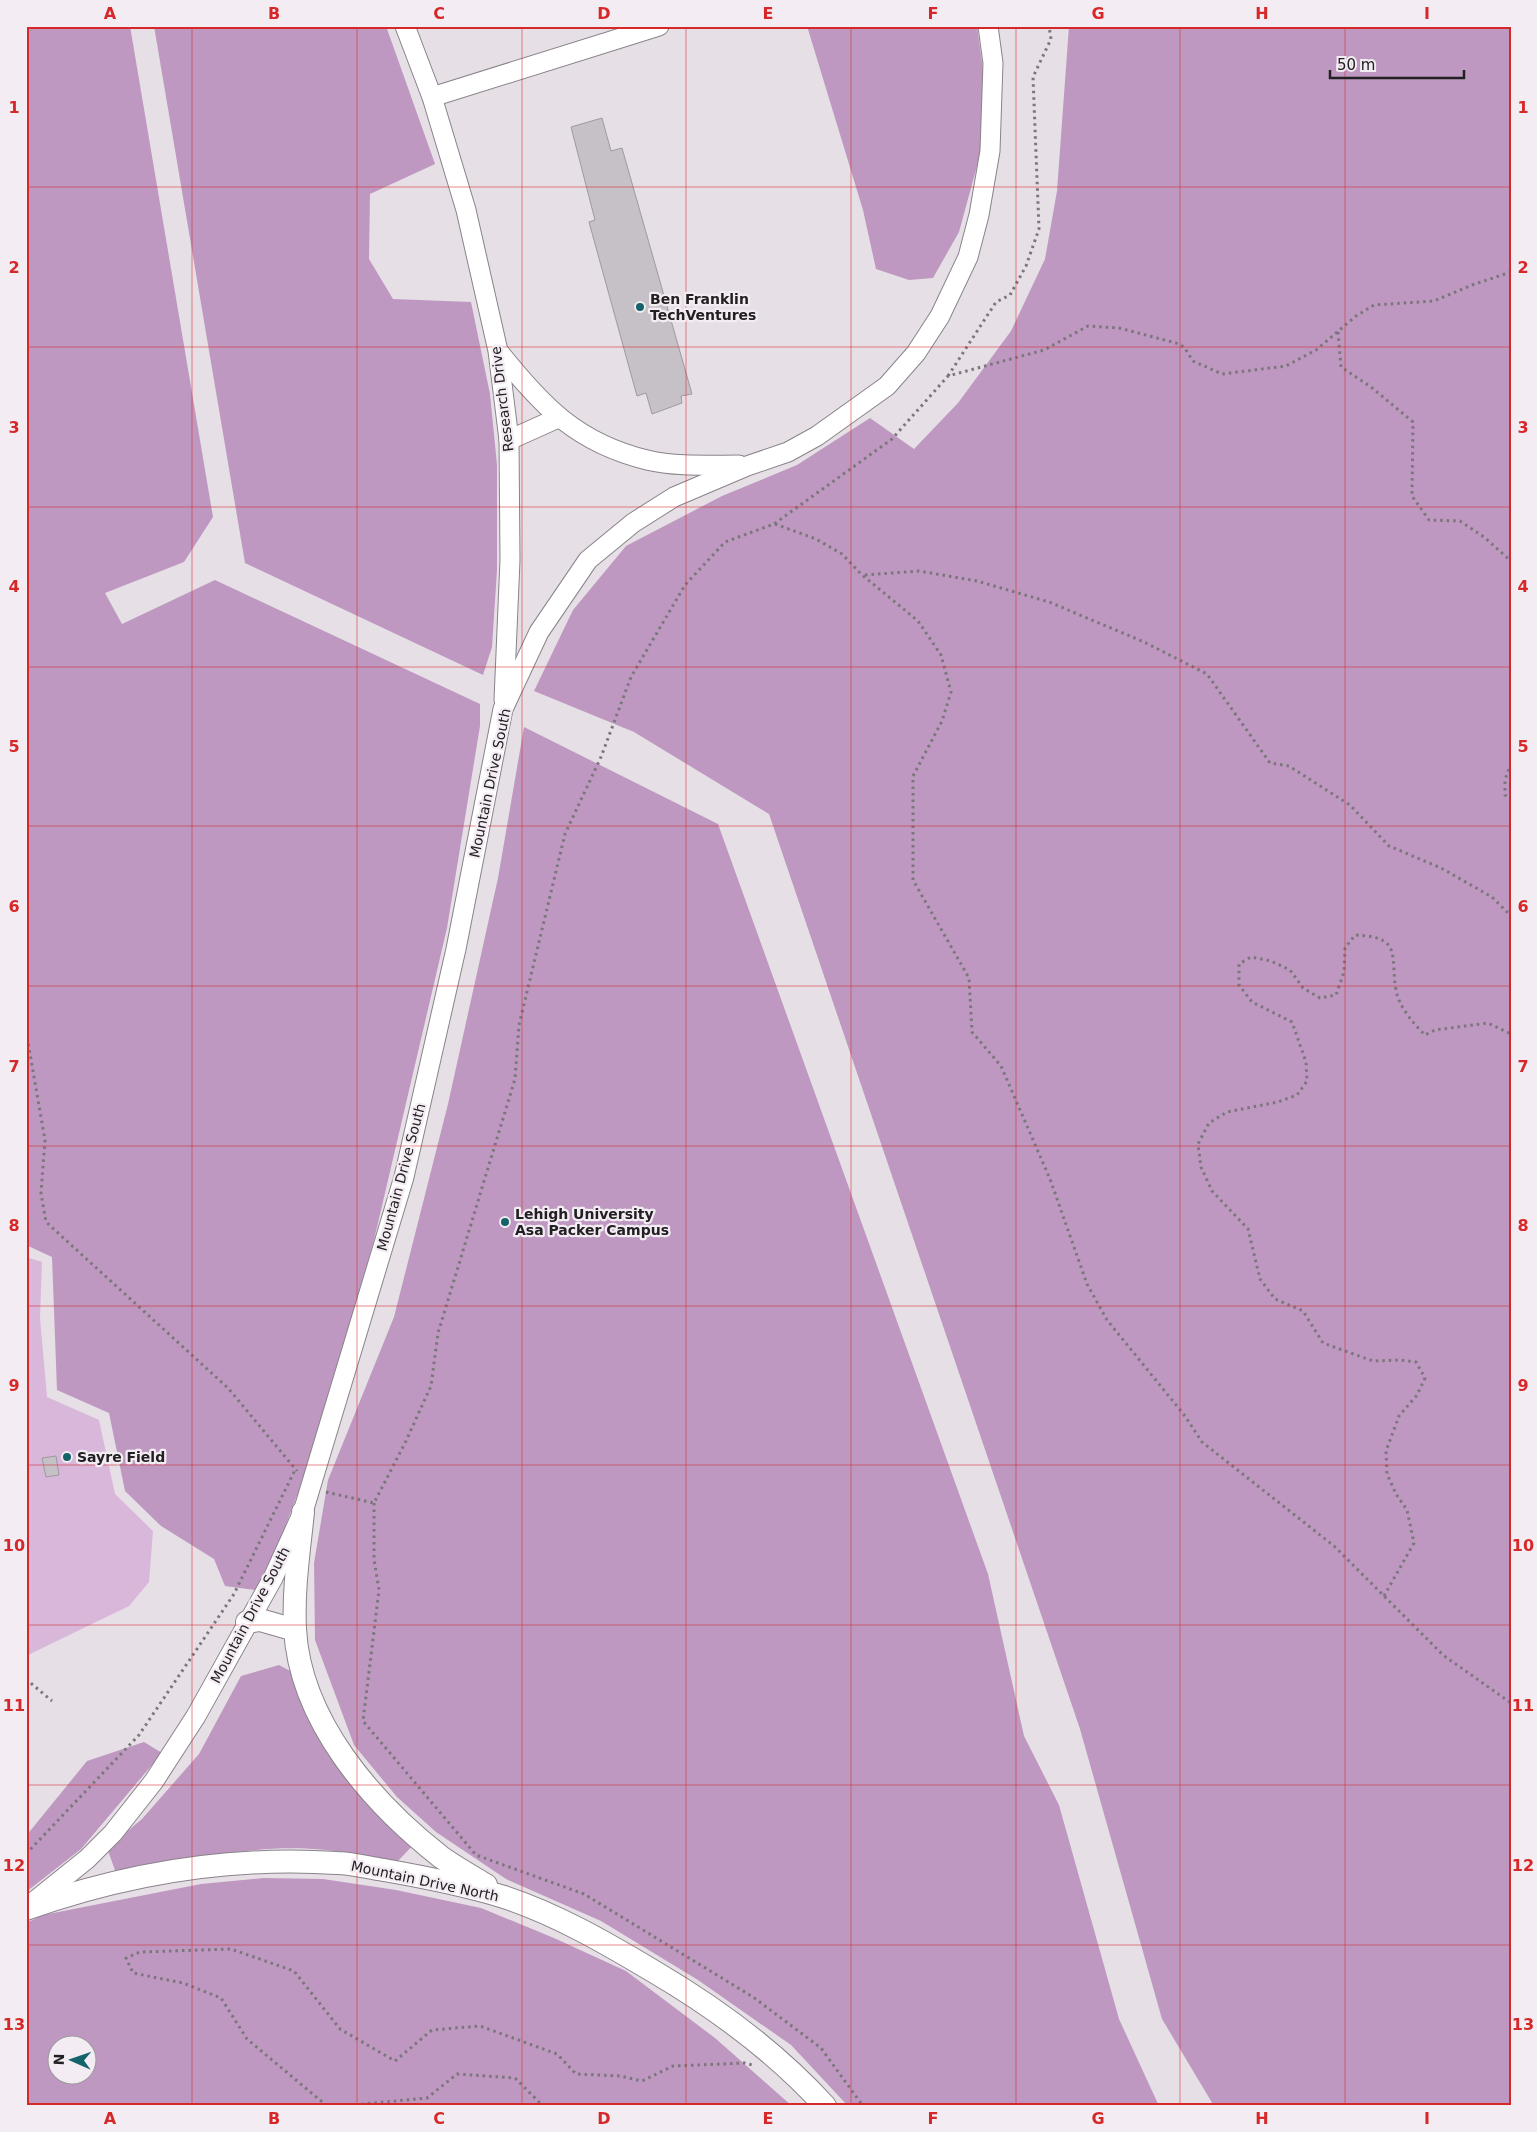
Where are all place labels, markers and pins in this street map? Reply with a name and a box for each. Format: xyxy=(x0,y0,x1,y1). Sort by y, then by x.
place label: Ben Franklin TechVentures xyxy=(650,291,756,323)
marker: Ben Franklin TechVentures xyxy=(634,301,646,313)
place label: Lehigh University Asa Packer Campus xyxy=(515,1206,669,1238)
marker: Lehigh University Asa Packer Campus xyxy=(499,1216,511,1228)
place label: Sayre Field xyxy=(77,1449,165,1465)
marker: Sayre Field xyxy=(61,1451,73,1463)

